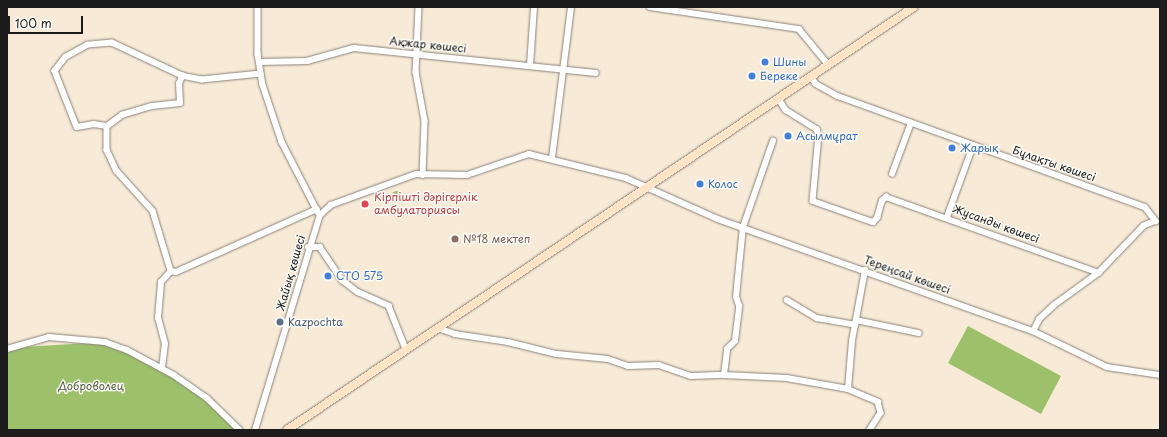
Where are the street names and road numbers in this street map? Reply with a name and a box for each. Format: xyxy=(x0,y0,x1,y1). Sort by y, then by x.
street label: Ақжар көшесі xyxy=(388,34,468,56)
street label: Бұлақты көшесі xyxy=(1011,144,1097,184)
street label: Жусанды көшесі xyxy=(951,202,1041,246)
street label: Жайық көшесі xyxy=(274,233,308,313)
street label: Тереңсай көшесі xyxy=(862,253,952,297)

